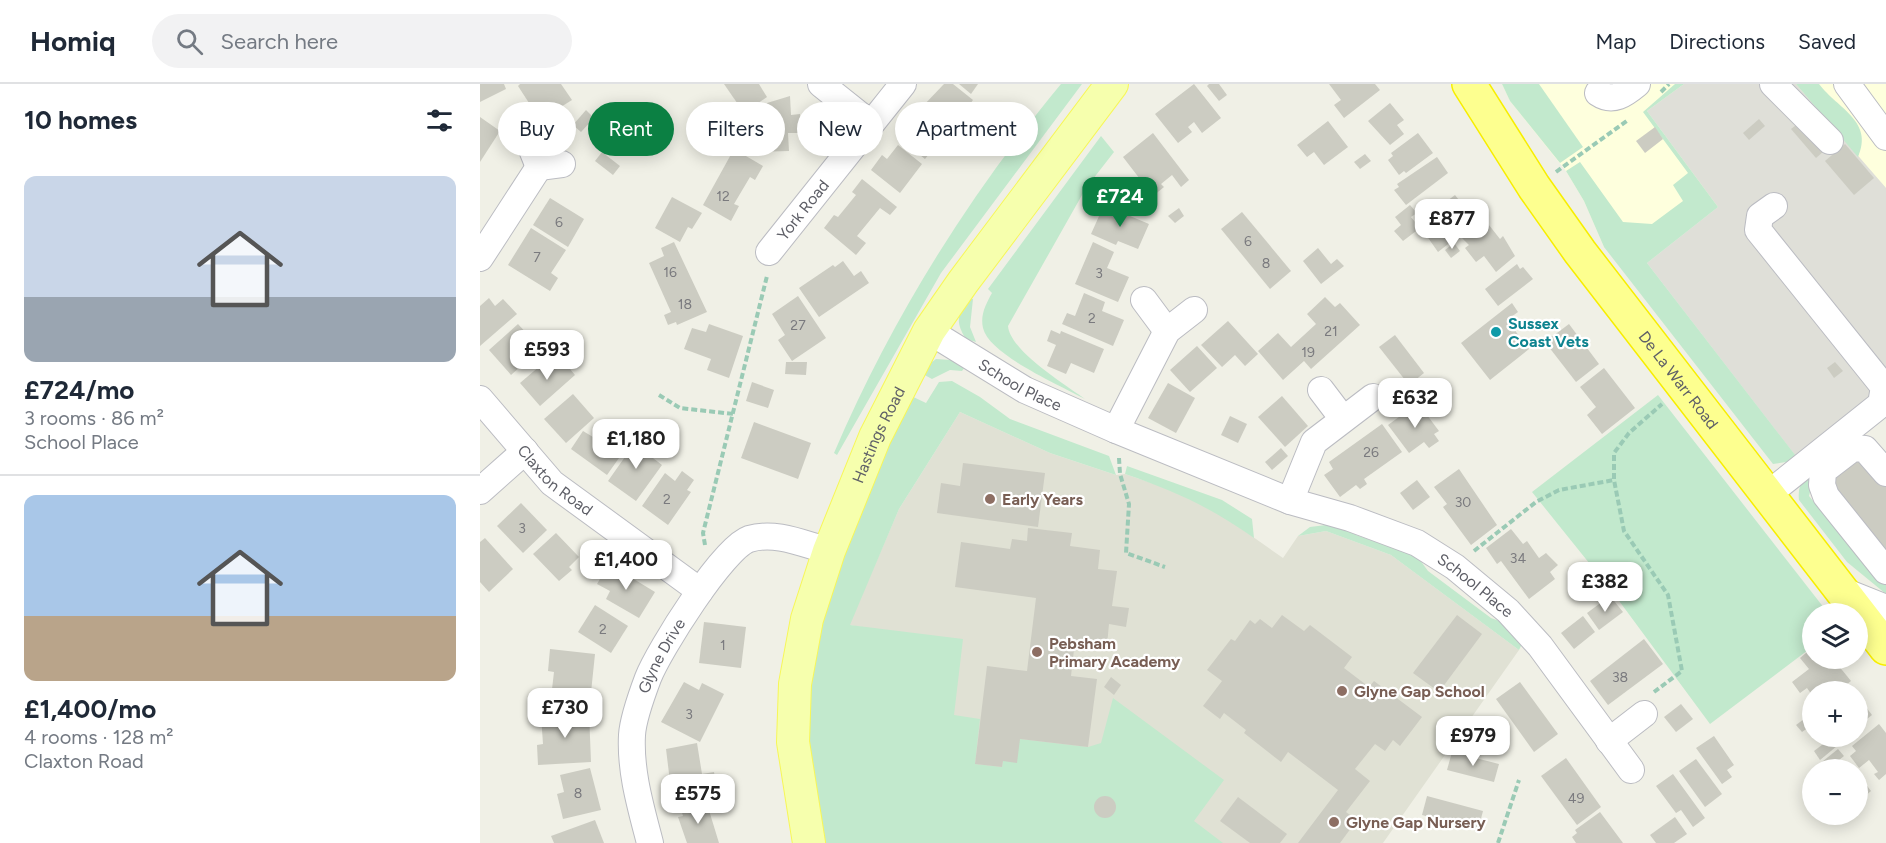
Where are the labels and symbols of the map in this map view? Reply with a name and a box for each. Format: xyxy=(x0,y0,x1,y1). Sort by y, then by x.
street label: York Road xyxy=(773,176,833,244)
pin: £724 xyxy=(1084,177,1156,228)
house number: 12 xyxy=(716,188,730,205)
pin: £877 xyxy=(1416,199,1488,250)
house number: 6 xyxy=(555,214,563,231)
house number: 6 xyxy=(1244,233,1252,250)
house number: 7 xyxy=(533,249,541,266)
house number: 8 xyxy=(1262,255,1270,272)
house number: 16 xyxy=(663,264,677,281)
house number: 3 xyxy=(1095,265,1103,282)
house number: 18 xyxy=(678,296,692,313)
house number: 2 xyxy=(1088,310,1096,327)
place label: Sussex Coast Vets xyxy=(1508,314,1589,351)
house number: 27 xyxy=(790,317,806,334)
house number: 21 xyxy=(1324,323,1338,340)
marker: Sussex Coast Vets xyxy=(1489,325,1503,339)
street label: De La Warr Road xyxy=(1635,327,1723,433)
pin: £593 xyxy=(511,330,583,381)
house number: 19 xyxy=(1301,344,1315,361)
street label: School Place xyxy=(975,354,1065,415)
pin: £632 xyxy=(1379,378,1451,429)
street label: Hastings Road xyxy=(848,383,909,486)
pin: £1,180 xyxy=(587,419,685,470)
street label: Claxton Road xyxy=(514,441,597,519)
house number: 26 xyxy=(1363,444,1379,461)
place label: Early Years xyxy=(1002,490,1083,509)
house number: 2 xyxy=(663,491,671,508)
marker: Early Years xyxy=(983,492,997,506)
house number: 30 xyxy=(1455,494,1471,511)
house number: 3 xyxy=(518,520,526,537)
pin: £1,400 xyxy=(577,540,675,591)
street label: School Place xyxy=(1434,549,1517,621)
house number: 34 xyxy=(1510,550,1526,567)
pin: £382 xyxy=(1569,562,1641,613)
street label: Glyne Drive xyxy=(634,614,689,696)
house number: 2 xyxy=(599,621,607,638)
place label: Pebsham Primary Academy xyxy=(1049,634,1181,671)
house number: 1 xyxy=(720,637,726,654)
marker: Pebsham Primary Academy xyxy=(1030,645,1044,659)
house number: 38 xyxy=(1612,669,1628,686)
place label: Glyne Gap School xyxy=(1354,682,1485,701)
marker: Glyne Gap School xyxy=(1335,684,1349,698)
pin: £730 xyxy=(529,688,601,739)
house number: 3 xyxy=(685,706,693,723)
pin: £979 xyxy=(1437,716,1509,767)
pin: £575 xyxy=(662,774,734,825)
house number: 8 xyxy=(574,785,582,802)
house number: 49 xyxy=(1568,790,1584,807)
place label: Glyne Gap Nursery xyxy=(1346,813,1487,832)
marker: Glyne Gap Nursery xyxy=(1327,815,1341,829)

